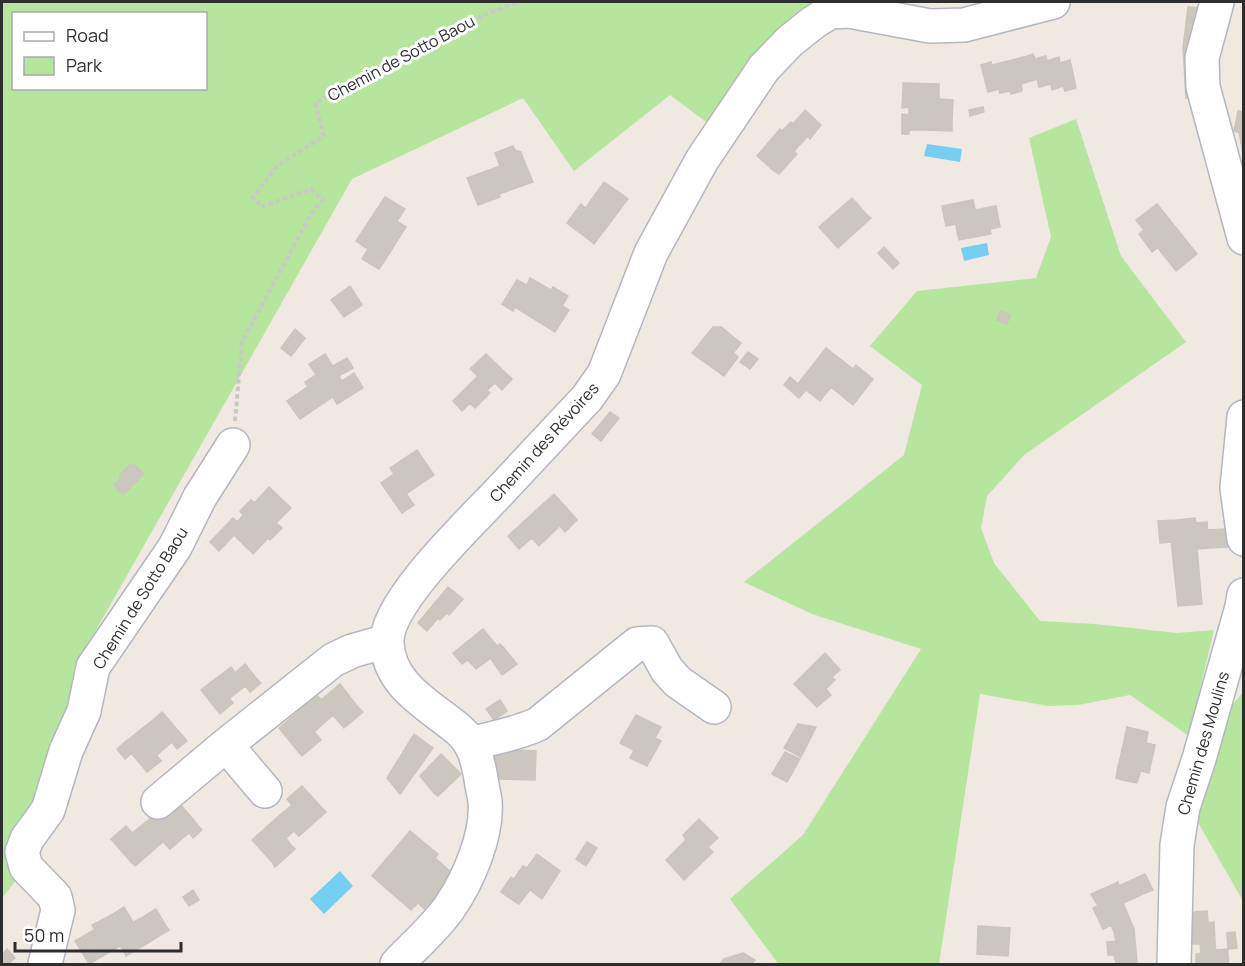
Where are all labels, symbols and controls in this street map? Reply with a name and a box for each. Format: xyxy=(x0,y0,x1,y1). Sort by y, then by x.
street label: Chemin de Sotto Baou xyxy=(324,10,478,106)
legend xyxy=(12,12,207,90)
text: Road xyxy=(66,23,109,47)
text: Park xyxy=(66,53,103,77)
street label: Chemin des Révoires xyxy=(484,377,604,507)
street label: Chemin de Sotto Baou xyxy=(87,523,193,673)
street label: Chemin des Moulins xyxy=(1172,669,1234,817)
scale bar xyxy=(15,915,182,953)
text: 50 m xyxy=(24,923,64,947)

